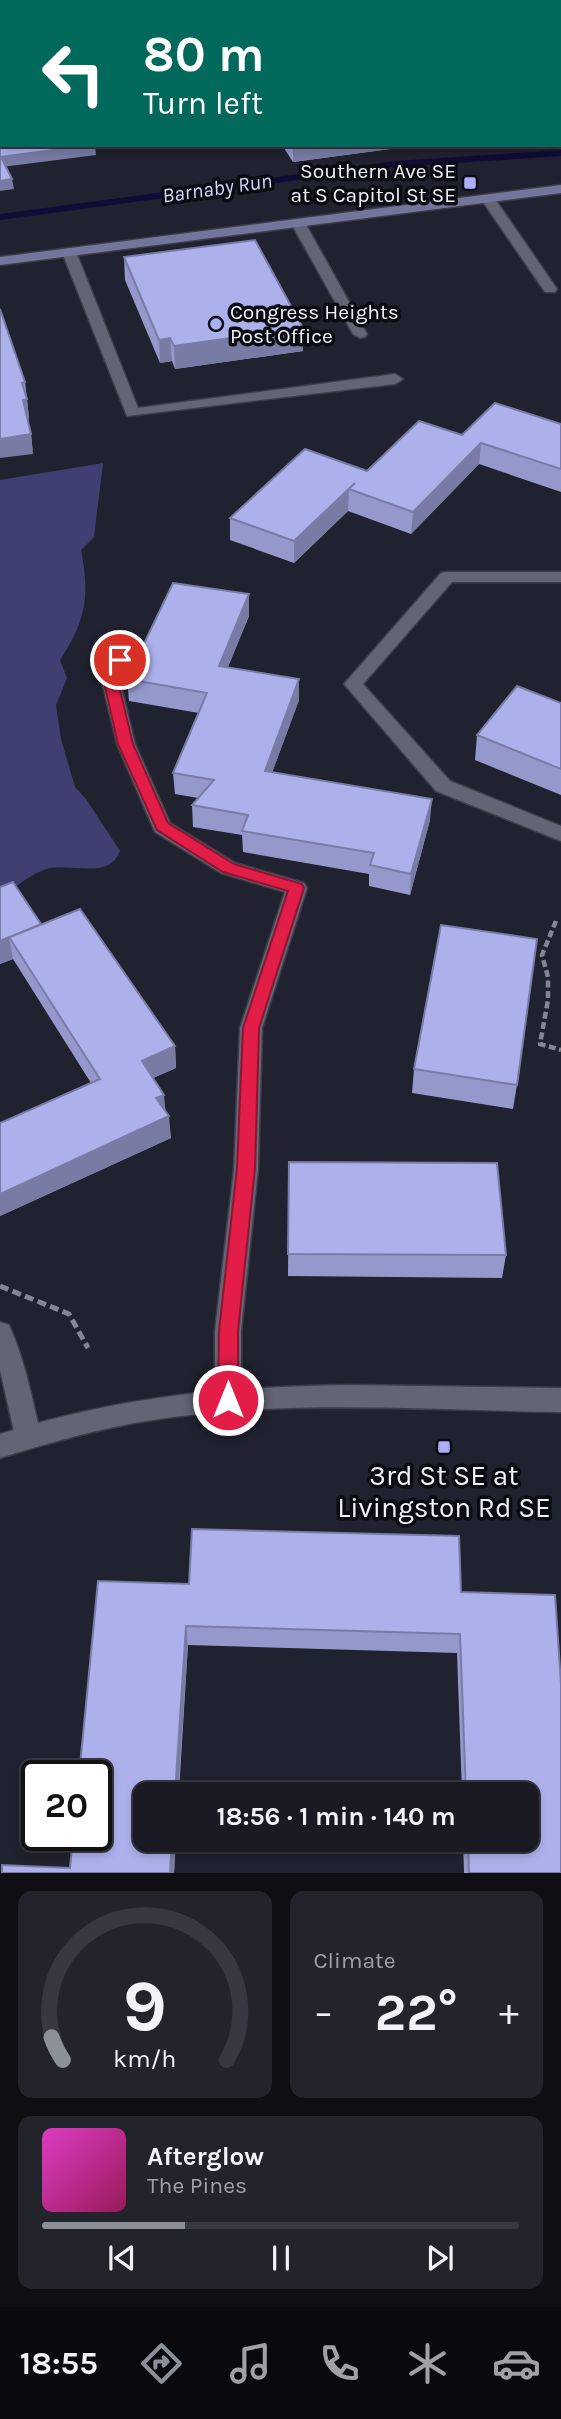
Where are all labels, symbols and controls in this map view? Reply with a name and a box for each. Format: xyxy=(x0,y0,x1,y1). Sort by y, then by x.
text: 80 m xyxy=(143,26,265,83)
icon: left xyxy=(28,28,119,119)
text: Turn left xyxy=(143,85,263,122)
place label: Southern Ave SE at S Capitol St SE xyxy=(291,159,456,207)
water label: Barnaby Run xyxy=(161,168,273,208)
marker: Southern Ave SE at S Capitol St SE xyxy=(462,175,478,191)
place label: Congress Heights Post Office xyxy=(230,300,399,348)
marker: Congress Heights Post Office xyxy=(208,316,224,332)
pin xyxy=(90,630,150,690)
icon: arrive xyxy=(101,641,139,679)
position arrow xyxy=(191,1363,265,1437)
marker: 3rd St SE at Livingston Rd SE xyxy=(436,1439,452,1455)
place label: 3rd St SE at Livingston Rd SE xyxy=(337,1459,551,1524)
speed limit sign: 20 xyxy=(21,1760,112,1851)
text: 18:56 · 1 min · 140 m xyxy=(216,1801,456,1832)
text: Climate xyxy=(314,1947,396,1974)
text: 9 xyxy=(123,1964,167,2049)
text: 22° xyxy=(375,1982,458,2043)
text: − xyxy=(314,1990,333,2035)
text: + xyxy=(499,1990,519,2035)
text: km/h xyxy=(113,2044,176,2073)
text: Afterglow xyxy=(147,2141,264,2172)
text: The Pines xyxy=(147,2172,247,2199)
icon: previous xyxy=(103,2239,141,2277)
icon: pause xyxy=(262,2239,300,2277)
icon: next xyxy=(421,2239,459,2277)
icon: directions xyxy=(137,2339,186,2388)
icon: music xyxy=(226,2339,275,2388)
icon: phone xyxy=(315,2339,364,2388)
icon: climate xyxy=(403,2339,452,2388)
icon: car xyxy=(492,2339,541,2388)
text: 18:55 xyxy=(20,2345,98,2382)

